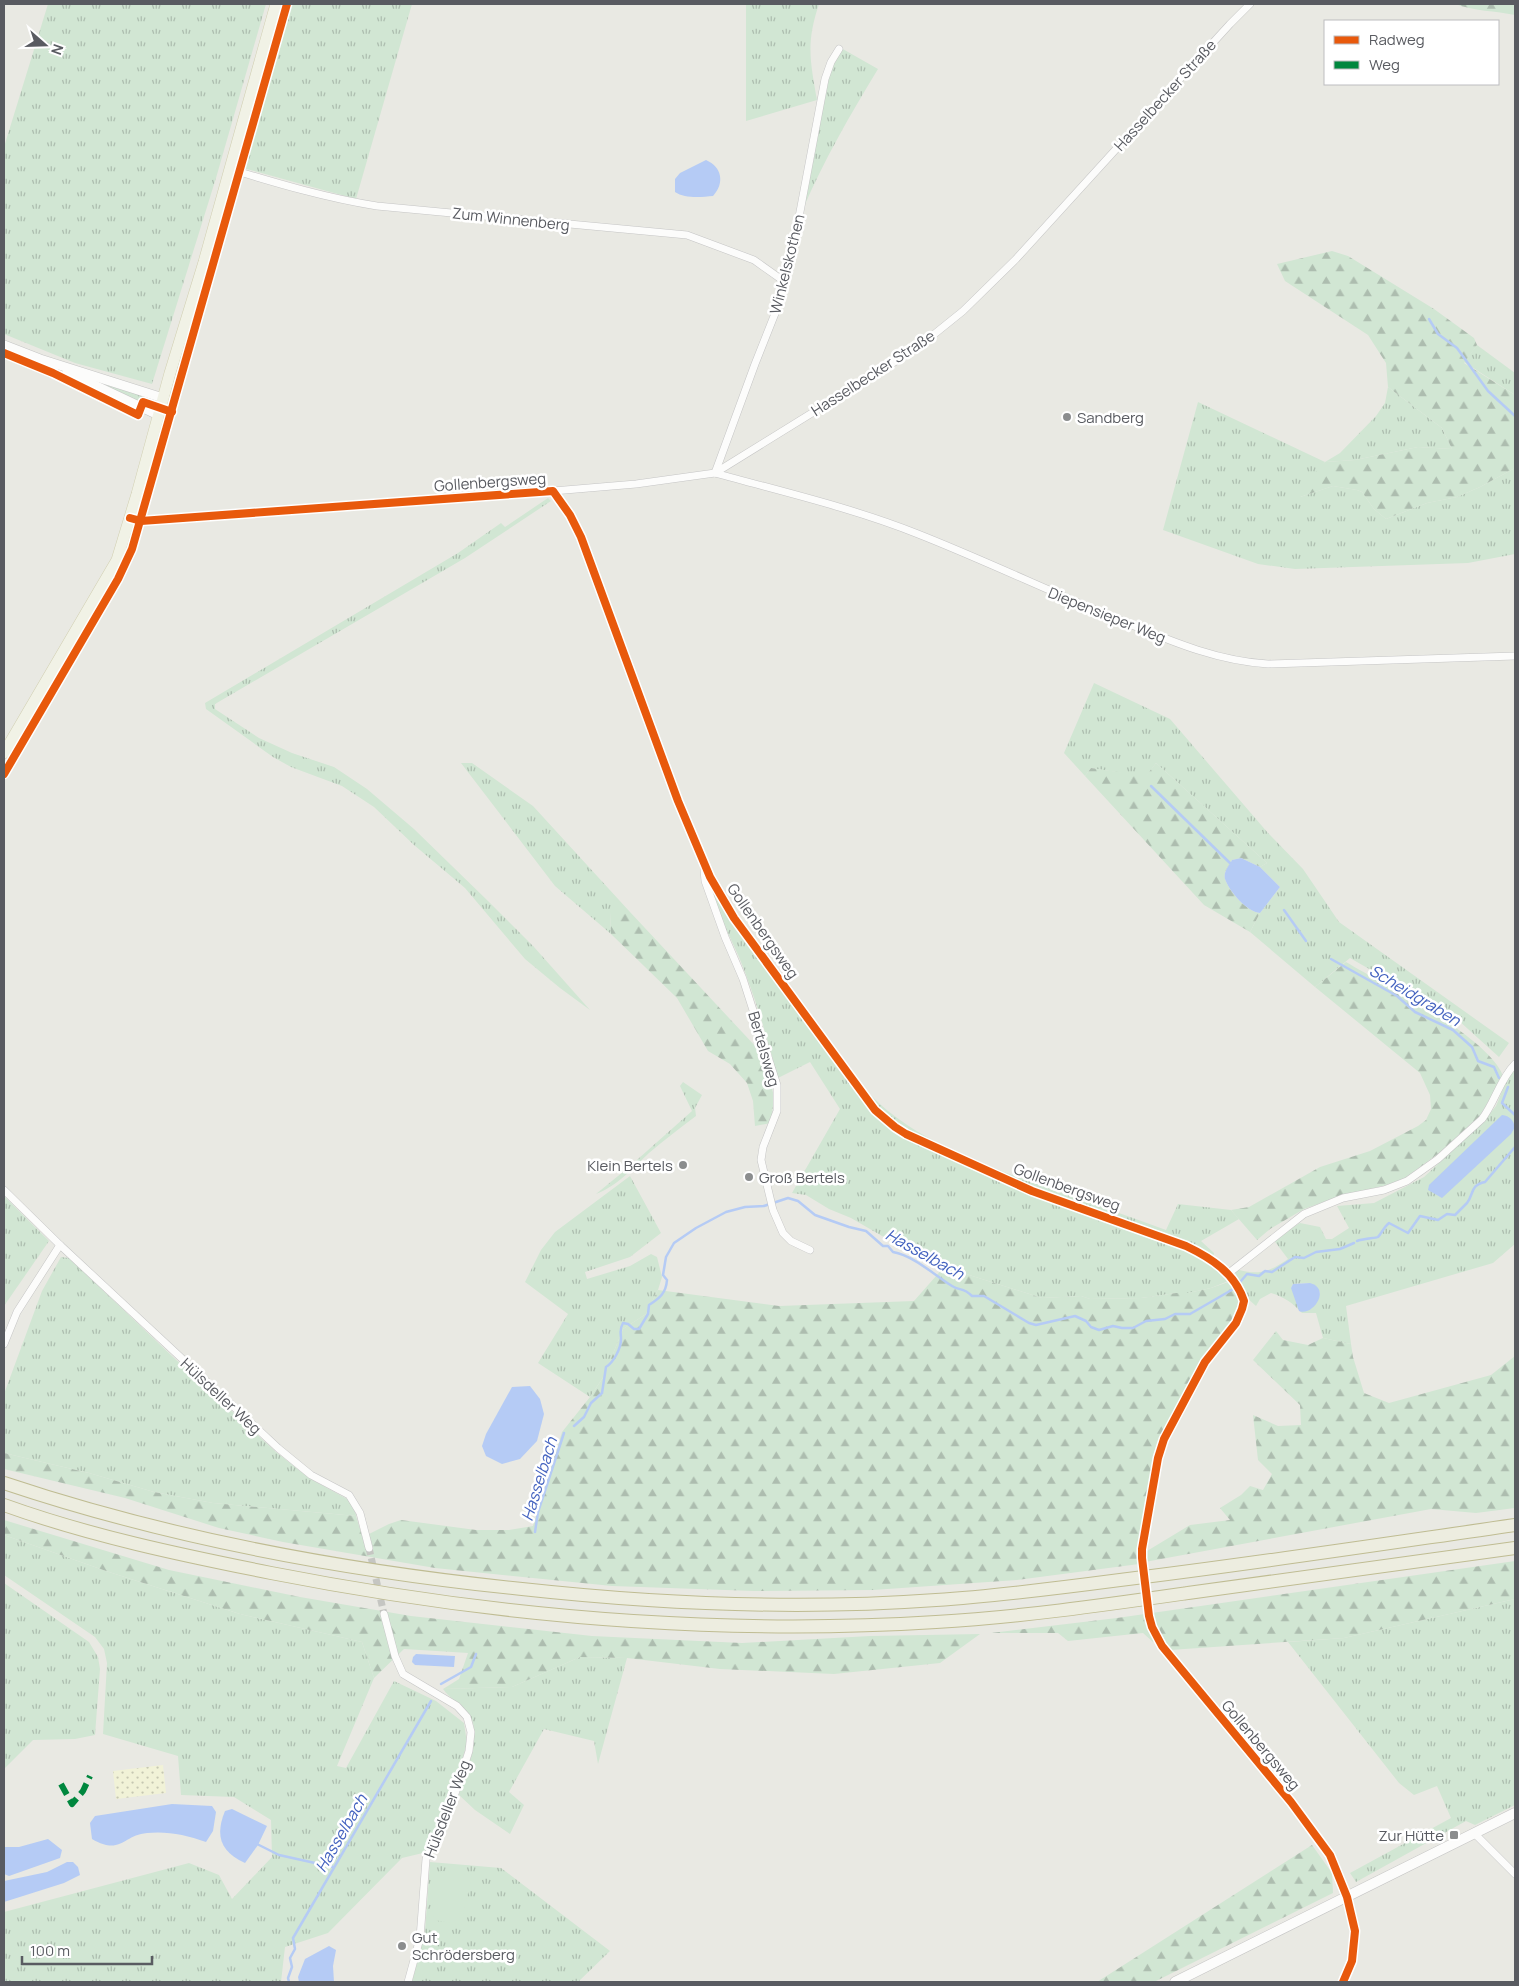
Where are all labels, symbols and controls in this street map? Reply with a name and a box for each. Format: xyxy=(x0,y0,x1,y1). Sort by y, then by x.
north arrow xyxy=(20,20,70,70)
legend xyxy=(1324,20,1499,85)
text: Radweg xyxy=(1369,29,1425,50)
street label: Hasselbecker Straße xyxy=(1109,34,1221,155)
text: N xyxy=(47,42,68,58)
text: Weg xyxy=(1369,54,1400,75)
street label: Zum Winnenberg xyxy=(451,202,571,236)
street label: Winkelskothen xyxy=(764,212,810,316)
street label: Hasselbecker Straße xyxy=(807,325,939,421)
place label: Sandberg xyxy=(1077,407,1144,428)
marker: Sandberg xyxy=(1061,411,1073,423)
street label: Gollenbergsweg xyxy=(433,468,547,496)
street label: Diepensieper Weg xyxy=(1045,582,1169,648)
street label: Gollenbergsweg xyxy=(722,879,804,983)
water label: Scheidgraben xyxy=(1365,959,1465,1031)
street label: Bertelsweg xyxy=(743,1009,785,1089)
place label: Klein Bertels xyxy=(587,1155,673,1176)
street label: Gollenbergsweg xyxy=(1011,1158,1123,1216)
marker: Klein Bertels xyxy=(677,1159,689,1171)
place label: Groß Bertels xyxy=(759,1167,845,1188)
marker: Groß Bertels xyxy=(743,1171,755,1183)
water label: Hasselbach xyxy=(882,1223,969,1285)
street label: Hülsdeller Weg xyxy=(176,1353,266,1439)
water label: Hasselbach xyxy=(516,1434,562,1524)
street label: Gollenbergsweg xyxy=(1217,1695,1305,1795)
street label: Hülsdeller Weg xyxy=(419,1757,475,1861)
water label: Hasselbach xyxy=(310,1790,372,1876)
place label: Zur Hütte xyxy=(1378,1825,1444,1846)
marker: Zur Hütte xyxy=(1448,1829,1460,1841)
place label: Gut Schrödersberg xyxy=(412,1927,515,1965)
scale bar xyxy=(22,1934,152,1966)
text: 100 m xyxy=(30,1940,70,1961)
marker: Gut Schrödersberg xyxy=(396,1940,408,1952)

